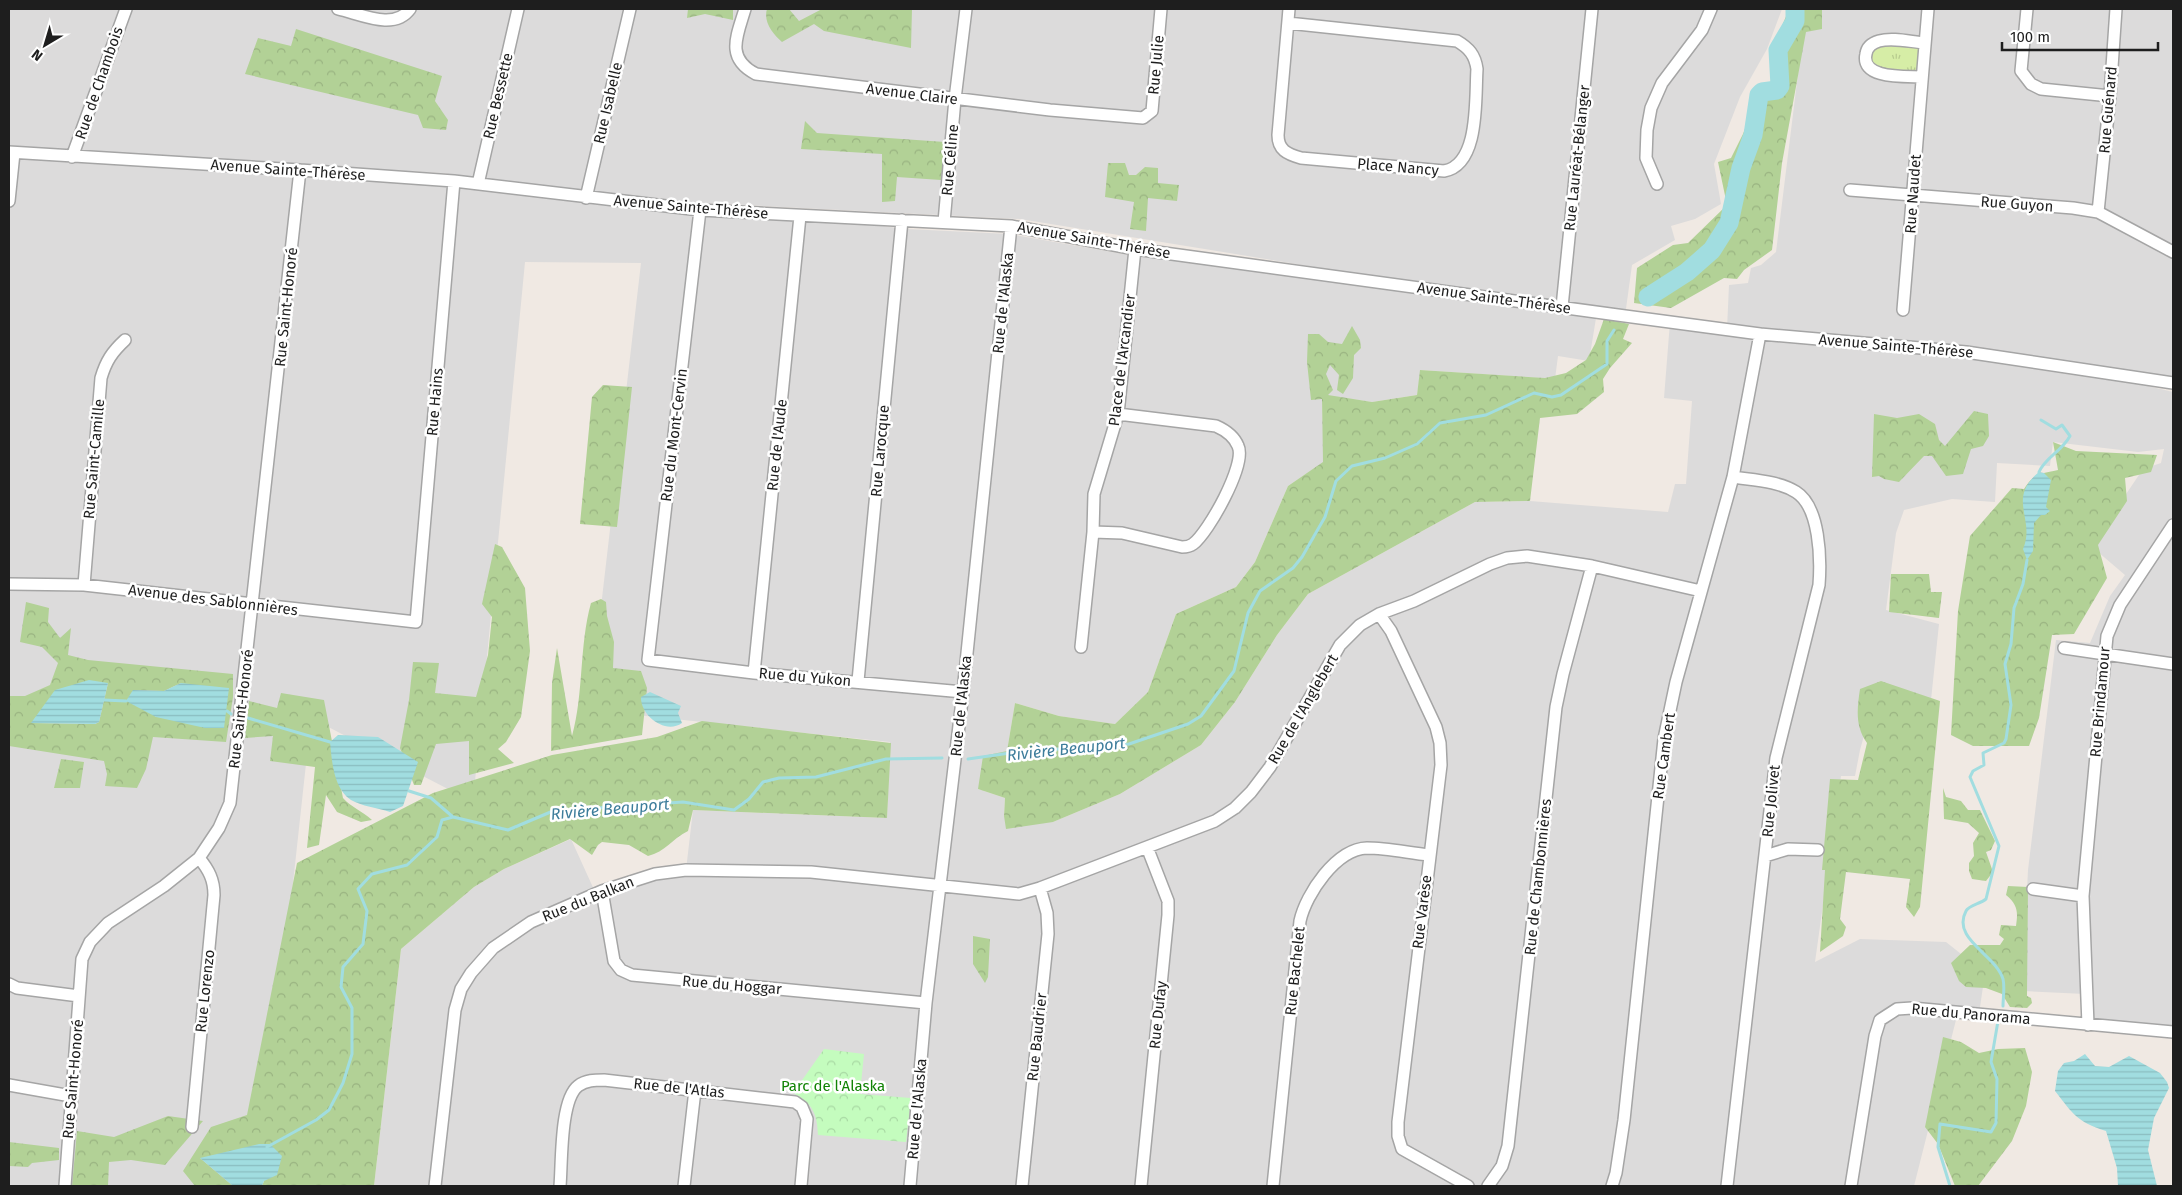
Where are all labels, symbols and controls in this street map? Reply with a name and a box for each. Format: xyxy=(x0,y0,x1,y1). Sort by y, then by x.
north arrow xyxy=(20,20,70,70)
scale bar xyxy=(2002,20,2158,52)
street label: Rue de Chambois xyxy=(71,24,127,142)
text: 100 m xyxy=(2010,28,2050,46)
street label: Rue Julie xyxy=(1144,34,1168,96)
text: N xyxy=(28,45,46,64)
street label: Rue Bessette xyxy=(479,51,517,141)
street label: Rue Isabelle xyxy=(590,60,626,146)
street label: Rue Guénard xyxy=(2095,66,2121,154)
street label: Avenue Claire xyxy=(865,79,959,109)
street label: Rue Lauréat-Bélanger xyxy=(1560,84,1594,232)
street label: Rue Céline xyxy=(938,123,962,197)
street label: Rue Naudet xyxy=(1901,153,1925,234)
street label: Place Nancy xyxy=(1356,154,1440,180)
street label: Avenue Sainte-Thérèse xyxy=(210,156,366,184)
street label: Avenue Sainte-Thérèse xyxy=(613,191,769,223)
street label: Rue Guyon xyxy=(1980,192,2054,216)
street label: Avenue Sainte-Thérèse xyxy=(1016,218,1172,262)
street label: Rue Saint-Honoré xyxy=(271,246,301,368)
street label: Rue de l'Alaska xyxy=(989,252,1017,354)
street label: Avenue Sainte-Thérèse xyxy=(1416,278,1572,318)
street label: Place de l'Arcandier xyxy=(1105,293,1139,427)
street label: Avenue Sainte-Thérèse xyxy=(1818,330,1974,362)
street label: Rue Hains xyxy=(423,367,447,437)
street label: Rue du Mont-Cervin xyxy=(657,367,691,503)
street label: Rue Saint-Camille xyxy=(80,398,108,520)
street label: Rue de l'Aude xyxy=(763,398,791,492)
street label: Rue Larocque xyxy=(867,404,893,498)
street label: Avenue des Sablonnières xyxy=(127,581,299,619)
street label: Rue Brindamour xyxy=(2086,646,2114,758)
street label: Rue Saint-Honoré xyxy=(225,648,257,770)
street label: Rue de l'Anglebert xyxy=(1264,650,1342,767)
street label: Rue de l'Alaska xyxy=(947,655,975,757)
street label: Rue du Yukon xyxy=(758,664,852,690)
street label: Rue Cambert xyxy=(1649,711,1679,801)
water label: Rivière Beauport xyxy=(1006,733,1126,765)
street label: Rue Jolivet xyxy=(1758,763,1784,838)
water label: Rivière Beauport xyxy=(550,794,670,824)
street label: Rue de Chambonnières xyxy=(1521,798,1555,956)
street label: Rue du Balkan xyxy=(539,872,637,926)
street label: Rue Varèse xyxy=(1409,874,1435,950)
street label: Rue Bachelet xyxy=(1281,925,1309,1016)
street label: Rue Lorenzo xyxy=(192,949,218,1033)
street label: Rue du Hoggar xyxy=(681,972,783,998)
street label: Rue Dufay xyxy=(1145,979,1171,1050)
street label: Rue Baudrier xyxy=(1023,992,1051,1082)
street label: Rue du Panorama xyxy=(1911,1000,2031,1028)
street label: Rue Saint-Honoré xyxy=(59,1018,87,1140)
street label: Rue de l'Alaska xyxy=(904,1058,930,1160)
street label: Rue de l'Atlas xyxy=(633,1074,725,1102)
park label: Parc de l'Alaska xyxy=(781,1077,885,1095)

